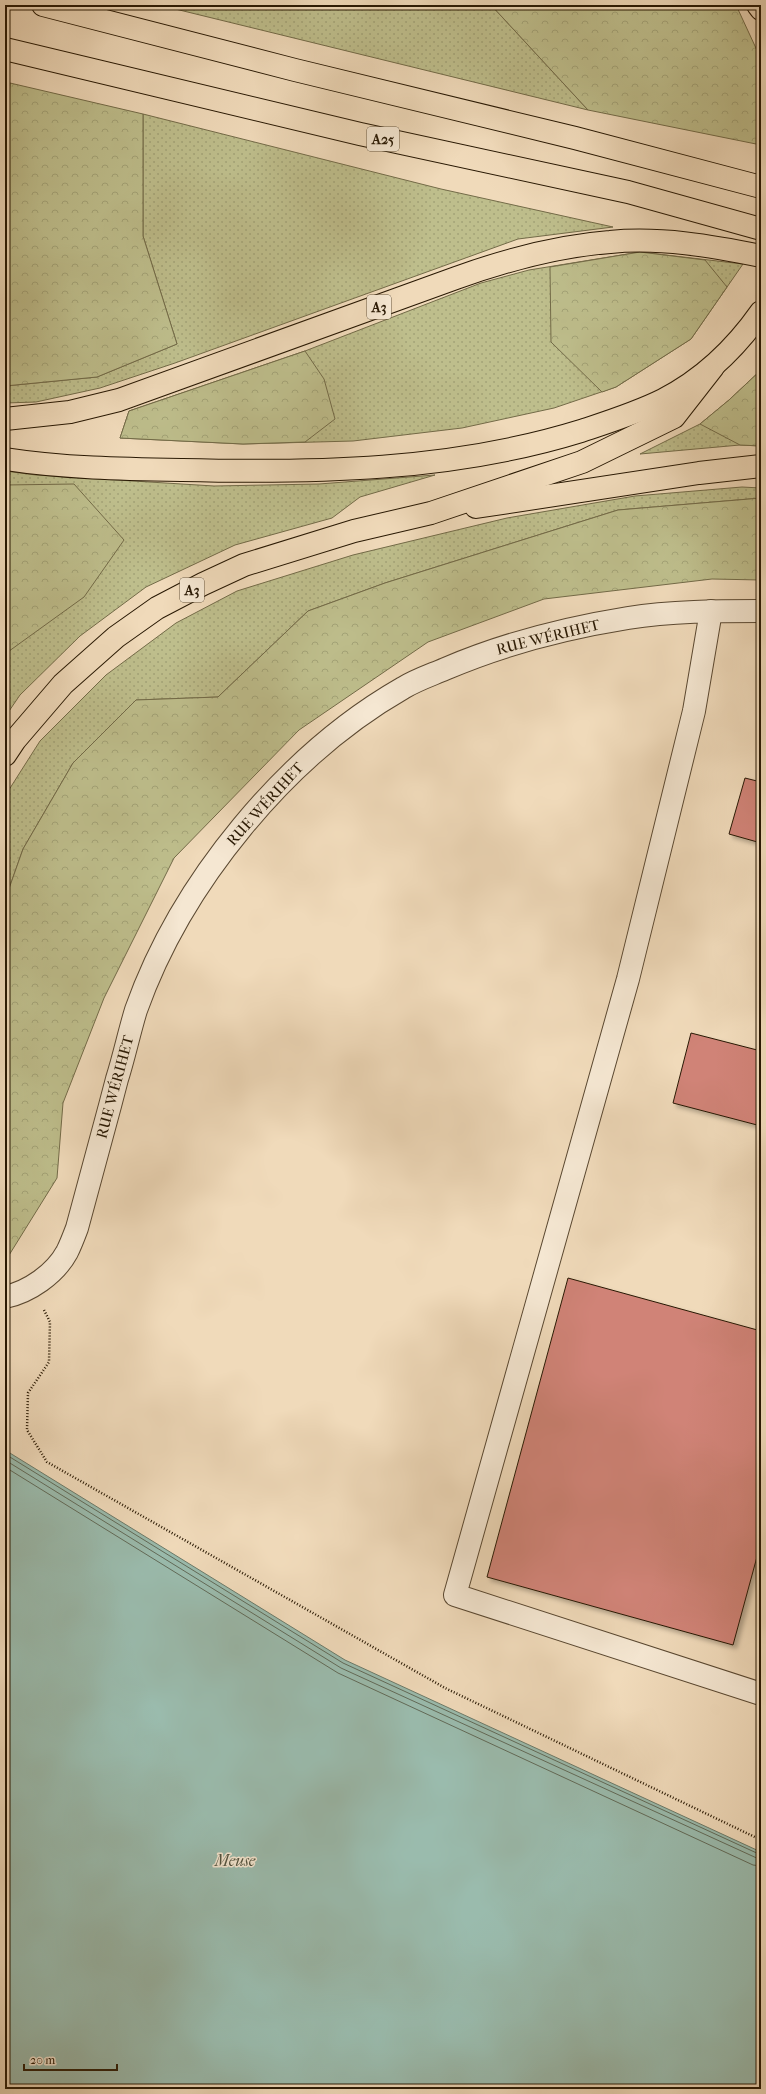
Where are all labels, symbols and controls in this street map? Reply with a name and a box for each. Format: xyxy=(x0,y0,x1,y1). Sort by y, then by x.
road number: A25 xyxy=(367,127,399,151)
road number: A3 xyxy=(367,295,391,319)
road number: A3 xyxy=(180,578,204,602)
street label: RUE WÉRIHET xyxy=(494,615,603,659)
street label: RUE WÉRIHET xyxy=(223,758,308,849)
street label: RUE WÉRIHET xyxy=(93,1033,138,1141)
water label: Meuse xyxy=(214,1851,256,1870)
scale bar xyxy=(24,2046,117,2072)
text: 20 m xyxy=(30,2053,55,2067)

